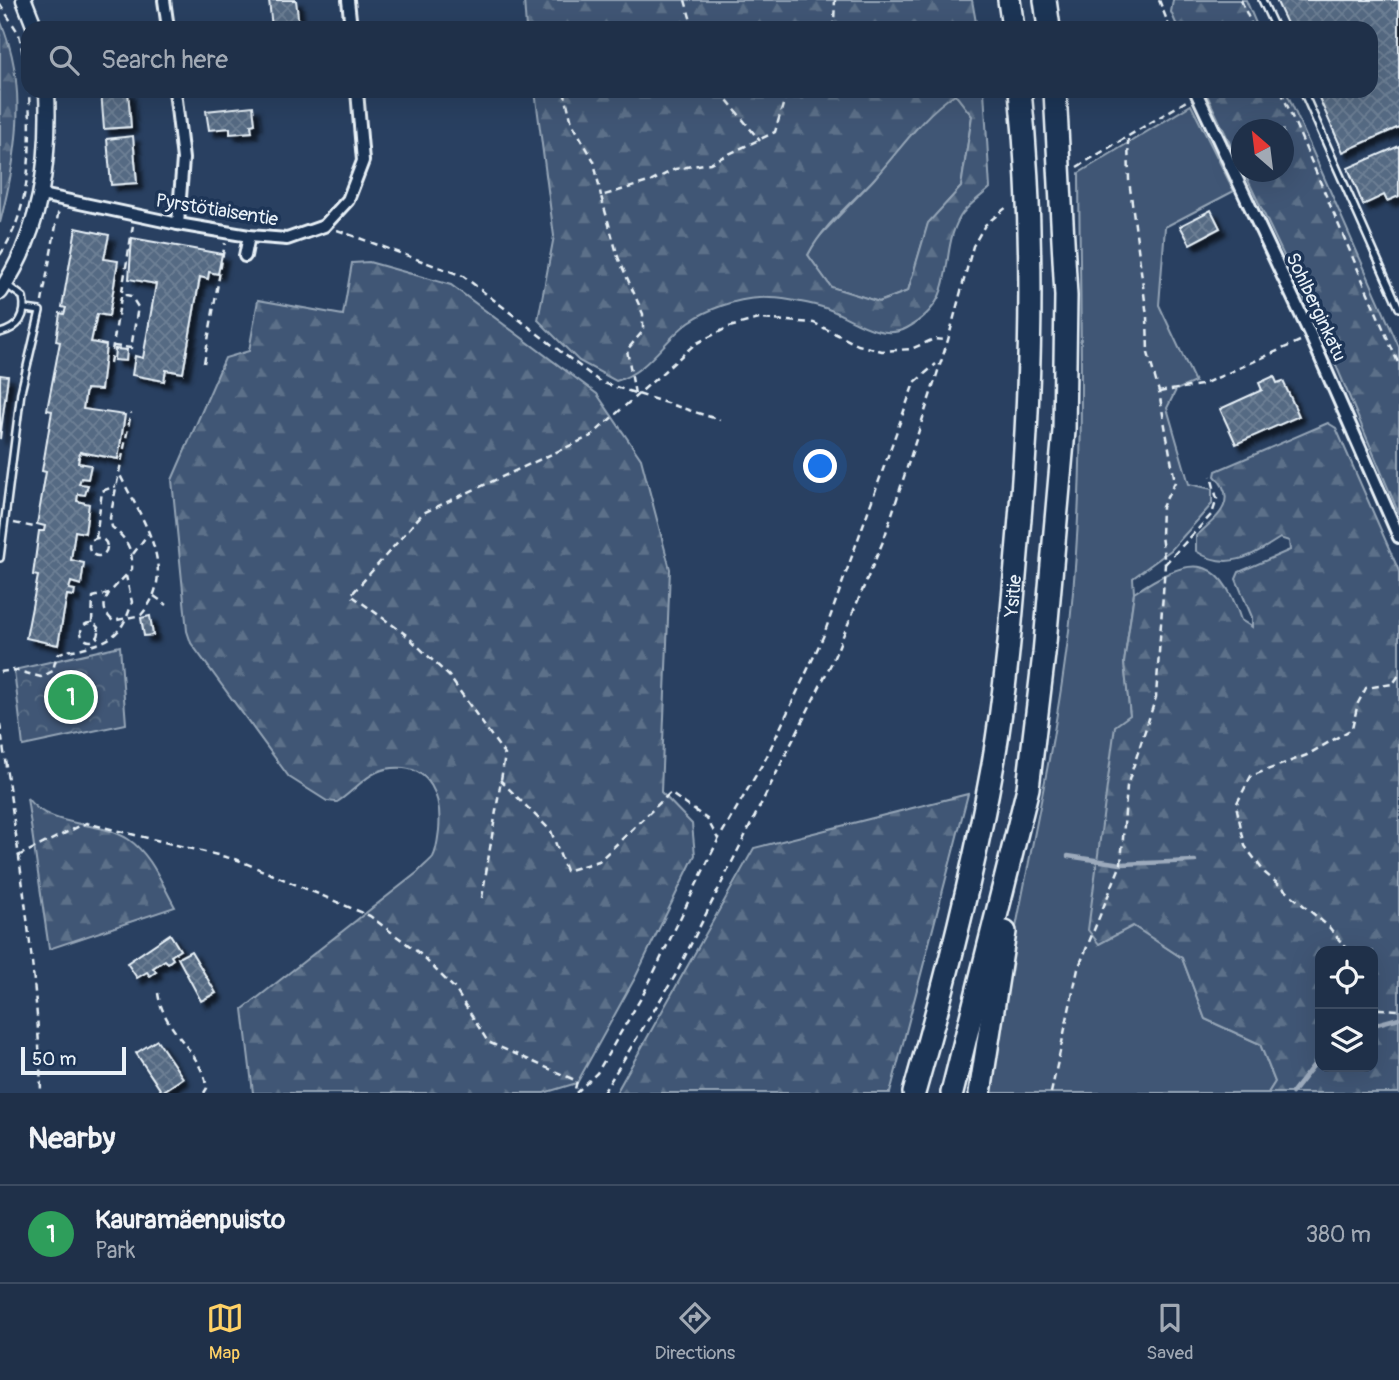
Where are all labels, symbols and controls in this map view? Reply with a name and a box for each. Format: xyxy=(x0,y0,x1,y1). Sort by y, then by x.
search box xyxy=(21,21,1378,98)
icon: search xyxy=(45,41,83,79)
text: Search here xyxy=(101,44,228,76)
north arrow xyxy=(1231,119,1294,182)
street label: Pyrstötiaisentie xyxy=(154,188,281,232)
street label: Sohlberginkatu xyxy=(1280,249,1352,365)
your location xyxy=(803,449,837,483)
street label: Ysitie xyxy=(999,573,1027,619)
pin: 1 xyxy=(48,671,94,723)
map controls xyxy=(1315,946,1378,1072)
button: locate xyxy=(1315,946,1378,1009)
button: layers xyxy=(1315,1009,1378,1072)
scale bar xyxy=(21,1044,126,1076)
text: 50 m xyxy=(32,1047,76,1071)
text: Nearby xyxy=(28,1120,115,1157)
text: Kauramäenpuisto xyxy=(95,1204,285,1236)
text: 1 xyxy=(47,1220,56,1249)
text: 380 m xyxy=(1305,1220,1371,1249)
text: Park xyxy=(95,1236,135,1265)
tab: Map xyxy=(206,1299,244,1365)
tab: Directions xyxy=(655,1299,735,1365)
tab: Saved xyxy=(1146,1299,1193,1365)

